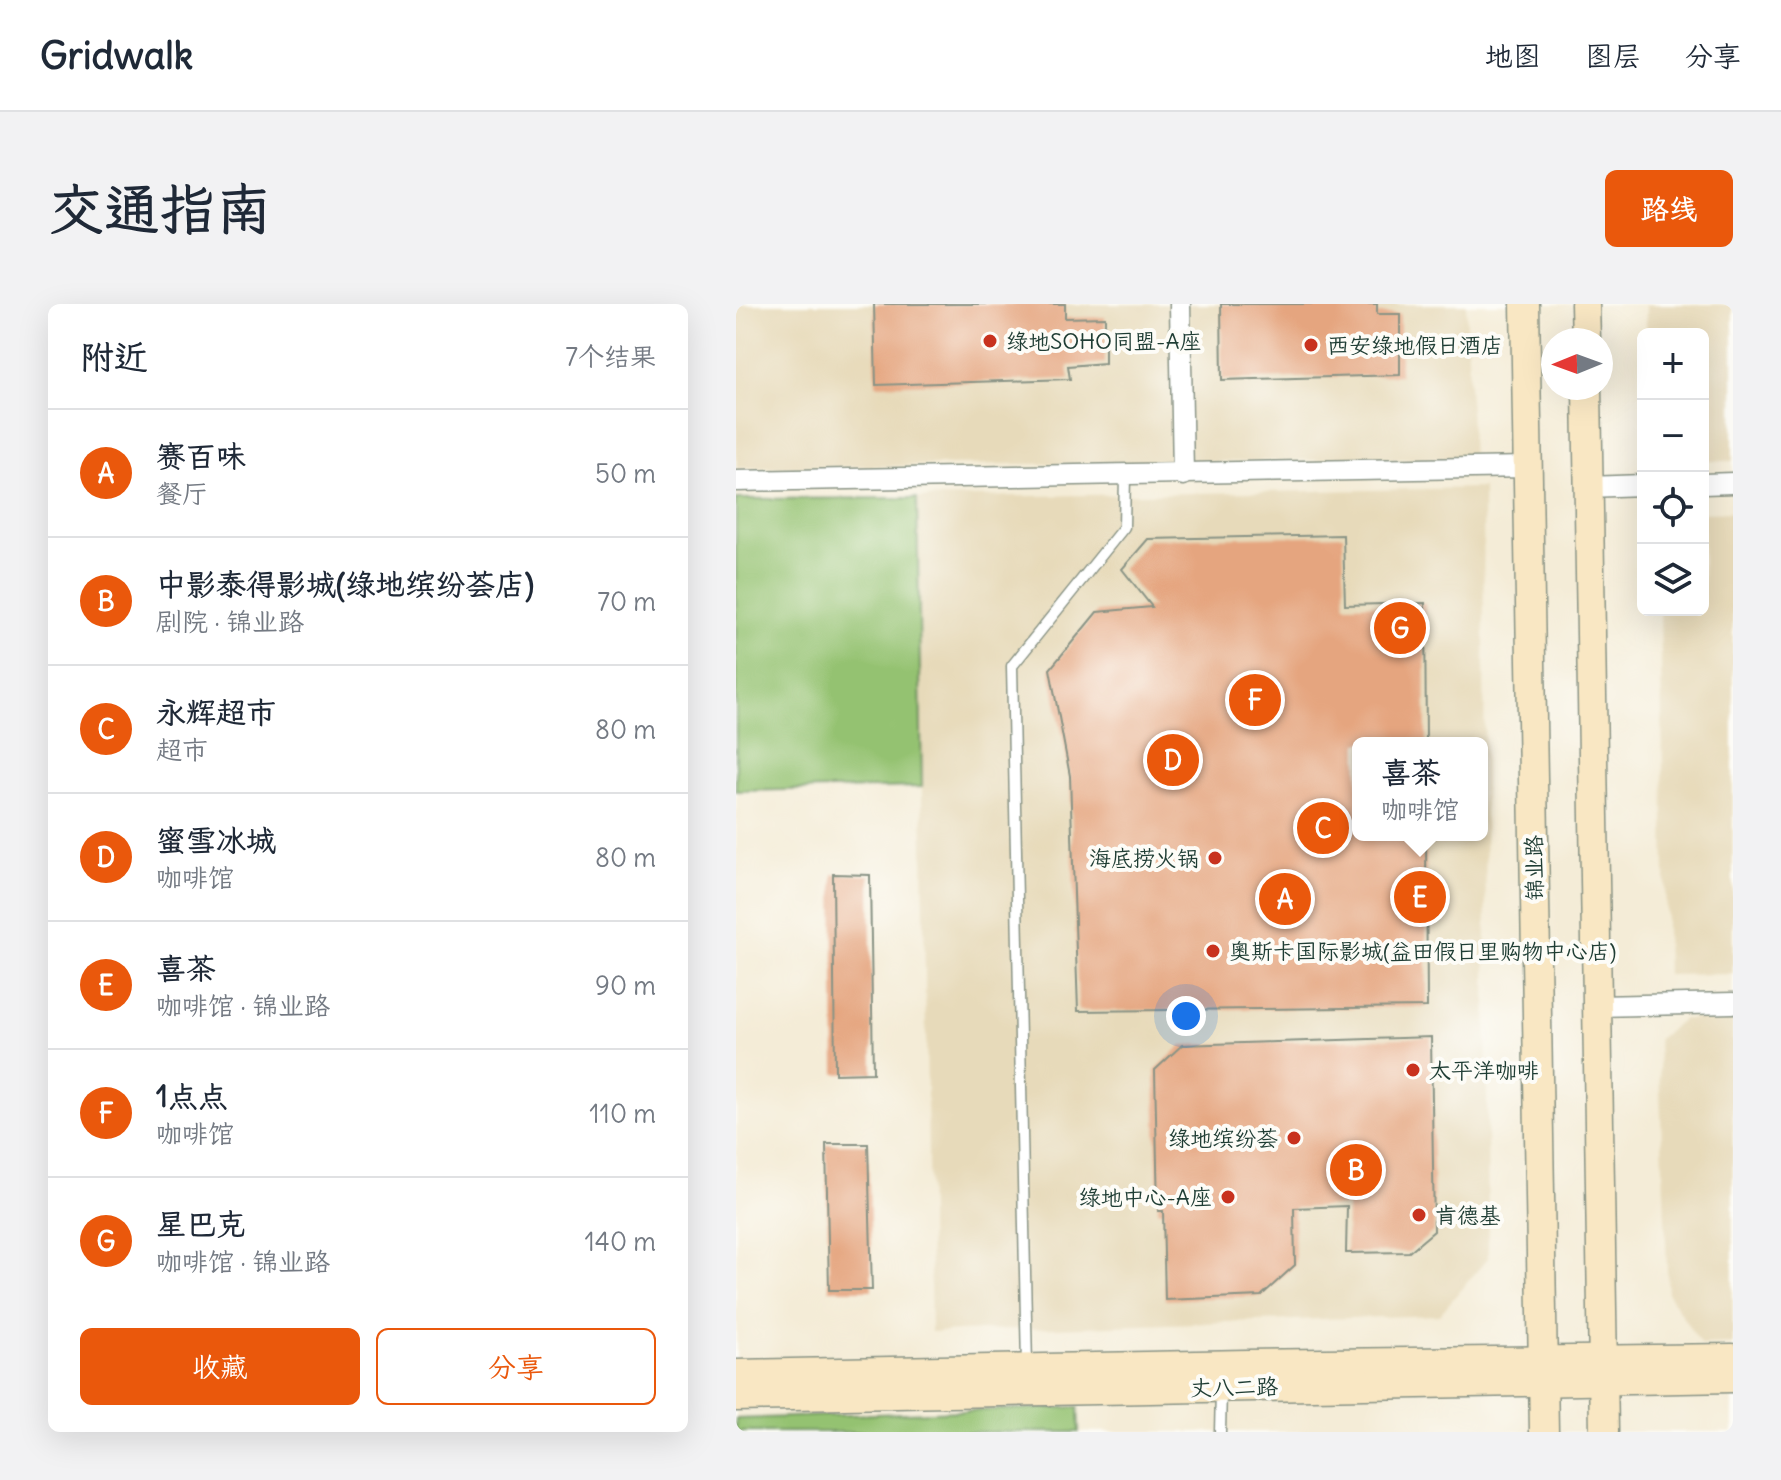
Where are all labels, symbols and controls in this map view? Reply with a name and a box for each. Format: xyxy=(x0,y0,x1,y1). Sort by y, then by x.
text: Gridwalk xyxy=(40,32,193,79)
text: 地图 xyxy=(1485,38,1541,74)
text: 图层 xyxy=(1585,38,1641,74)
text: 分享 xyxy=(1685,38,1741,74)
button: 路线 xyxy=(1605,170,1733,247)
text: 交通指南 xyxy=(48,174,272,244)
place label: 绿地SOHO同盟-A座 xyxy=(1006,327,1202,355)
north arrow xyxy=(1541,328,1613,400)
map controls xyxy=(1637,328,1709,616)
button: + xyxy=(1637,328,1709,400)
place label: 西安绿地假日酒店 xyxy=(1327,331,1503,359)
marker: 绿地SOHO同盟-A座 xyxy=(981,332,999,350)
text: 附近 xyxy=(80,335,148,378)
marker: 西安绿地假日酒店 xyxy=(1302,336,1320,354)
text: 7个结果 xyxy=(565,340,656,373)
button: − xyxy=(1637,400,1709,472)
text: 赛百味 xyxy=(156,437,246,475)
text: A xyxy=(98,457,114,490)
text: 50 m xyxy=(595,457,656,490)
button: locate xyxy=(1637,472,1709,544)
text: 餐厅 xyxy=(156,477,208,510)
button: layers xyxy=(1637,544,1709,616)
text: 中影泰得影城(绿地缤纷荟店) xyxy=(156,565,534,603)
text: B xyxy=(97,585,115,618)
text: 70 m xyxy=(597,585,656,618)
pin: G xyxy=(1374,598,1426,658)
text: 剧院 · 锦业路 xyxy=(156,605,304,638)
pin: F xyxy=(1229,670,1281,730)
text: 永辉超市 xyxy=(156,693,276,731)
text: C xyxy=(97,713,115,746)
text: 80 m xyxy=(595,713,656,746)
pin: D xyxy=(1147,730,1199,790)
text: 超市 xyxy=(156,733,208,766)
popup xyxy=(1352,737,1488,841)
text: 喜茶 xyxy=(1381,753,1441,791)
text: 咖啡馆 xyxy=(1381,793,1459,826)
pin: C xyxy=(1297,798,1349,858)
text: 蜜雪冰城 xyxy=(156,821,276,859)
street label: 锦业路 xyxy=(1519,835,1549,901)
text: D xyxy=(97,841,115,874)
text: 80 m xyxy=(595,841,656,874)
place label: 海底捞火锅 xyxy=(1089,844,1199,872)
marker: 海底捞火锅 xyxy=(1206,849,1224,867)
text: 咖啡馆 xyxy=(156,861,234,894)
pin: E xyxy=(1394,867,1446,927)
pin: A xyxy=(1259,869,1311,929)
place label: 奥斯卡国际影城(益田假日里购物中心店) xyxy=(1229,937,1616,965)
marker: 奥斯卡国际影城(益田假日里购物中心店) xyxy=(1204,942,1222,960)
text: 喜茶 xyxy=(156,949,216,987)
text: E xyxy=(98,969,114,1002)
text: 90 m xyxy=(595,969,656,1002)
text: 咖啡馆 · 锦业路 xyxy=(156,989,330,1022)
your location xyxy=(1166,996,1206,1036)
place label: 太平洋咖啡 xyxy=(1429,1056,1539,1084)
marker: 太平洋咖啡 xyxy=(1404,1061,1422,1079)
text: 1点点 xyxy=(156,1077,228,1115)
text: F xyxy=(99,1097,113,1130)
text: 110 m xyxy=(589,1097,656,1130)
text: 咖啡馆 xyxy=(156,1117,234,1150)
place label: 绿地缤纷荟 xyxy=(1168,1124,1278,1152)
marker: 绿地缤纷荟 xyxy=(1285,1129,1303,1147)
pin: B xyxy=(1330,1140,1382,1200)
place label: 绿地中心-A座 xyxy=(1078,1183,1212,1211)
marker: 绿地中心-A座 xyxy=(1219,1188,1237,1206)
place label: 肯德基 xyxy=(1435,1201,1501,1229)
text: 星巴克 xyxy=(156,1205,246,1243)
marker: 肯德基 xyxy=(1410,1206,1428,1224)
text: G xyxy=(97,1225,115,1258)
text: 140 m xyxy=(585,1225,656,1258)
text: 咖啡馆 · 锦业路 xyxy=(156,1245,330,1278)
button: 收藏 xyxy=(80,1328,360,1405)
button: 分享 xyxy=(376,1328,656,1405)
street label: 丈八二路 xyxy=(1190,1372,1278,1402)

